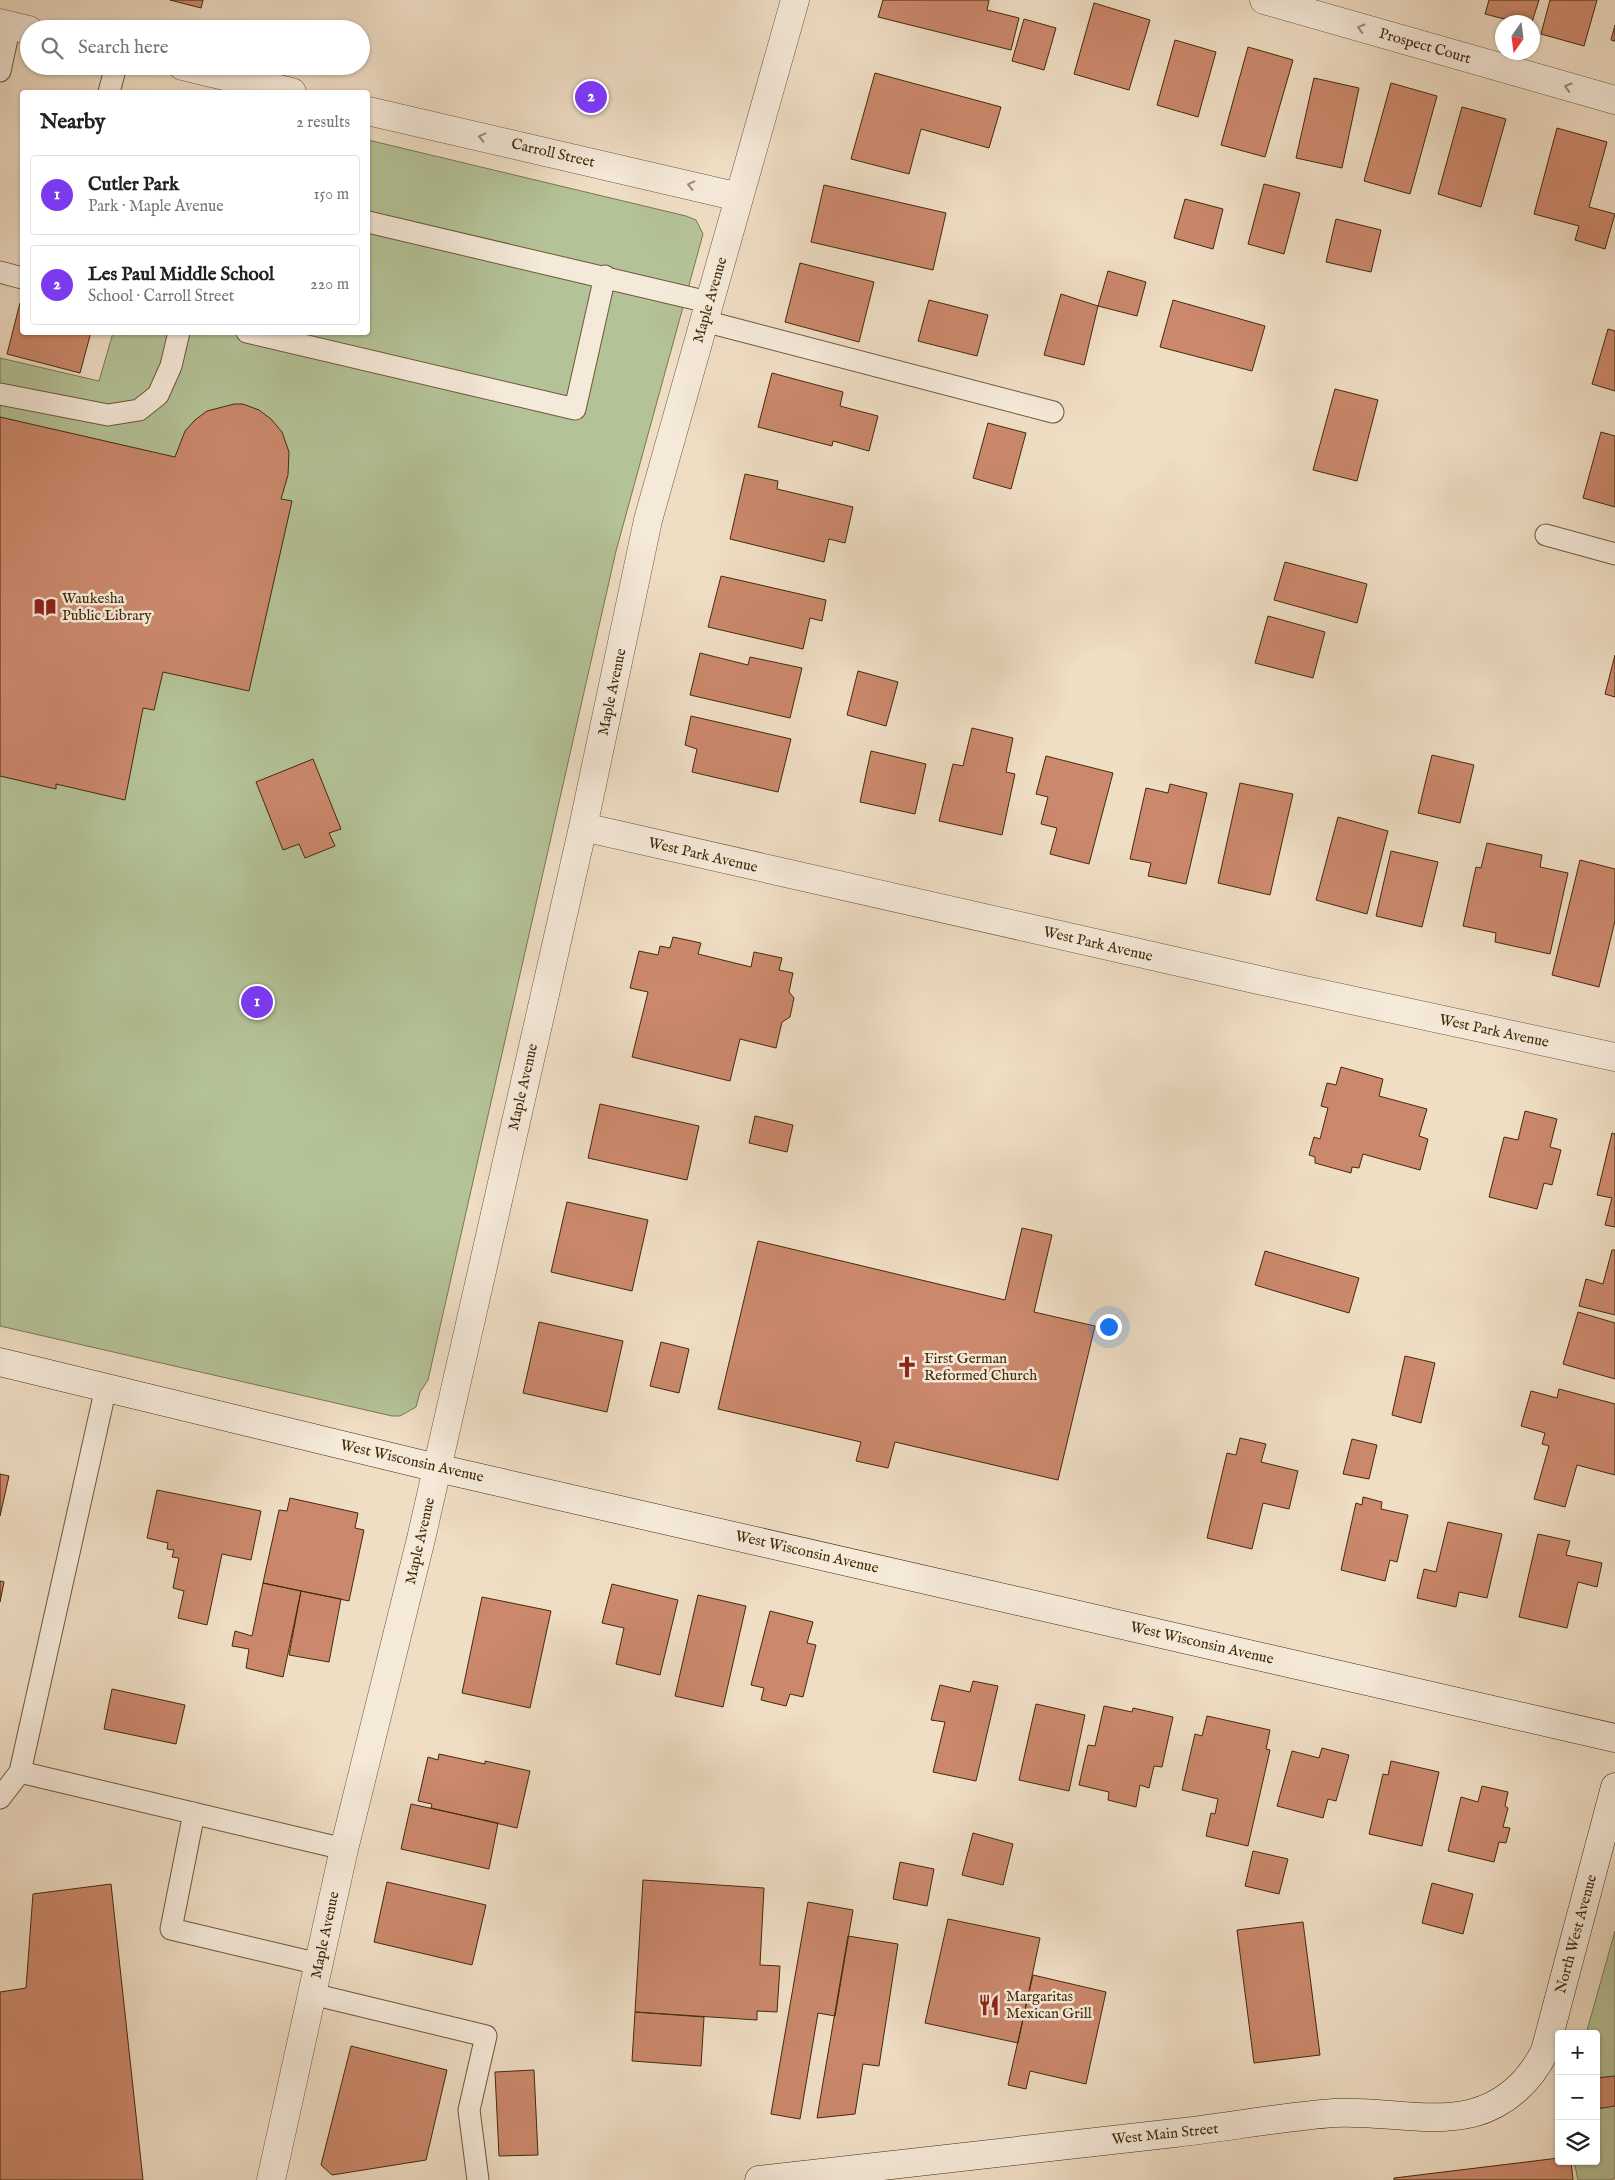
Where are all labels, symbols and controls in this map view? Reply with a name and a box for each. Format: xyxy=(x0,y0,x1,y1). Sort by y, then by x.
north arrow xyxy=(1495,15,1540,60)
search box xyxy=(20,20,370,75)
one-way arrow xyxy=(1357,23,1366,34)
street label: Prospect Court xyxy=(1377,24,1473,68)
icon: search xyxy=(38,34,66,62)
text: Search here xyxy=(78,36,169,60)
pin: 2 xyxy=(575,78,607,116)
one-way arrow xyxy=(1564,82,1572,93)
text: Nearby xyxy=(40,109,105,136)
text: 2 results xyxy=(296,113,350,133)
one-way arrow xyxy=(477,132,486,143)
street label: Carroll Street xyxy=(509,134,597,172)
text: Cutler Park xyxy=(88,173,179,197)
one-way arrow xyxy=(687,180,696,191)
text: 1 xyxy=(54,185,60,205)
text: 150 m xyxy=(314,185,349,205)
text: Park · Maple Avenue xyxy=(88,197,224,217)
street label: Maple Avenue xyxy=(689,255,731,345)
text: Les Paul Middle School xyxy=(88,263,274,287)
text: 2 xyxy=(53,275,61,295)
text: 220 m xyxy=(310,275,349,295)
text: School · Carroll Street xyxy=(88,287,234,307)
place label: Waukesha Public Library xyxy=(62,589,152,625)
library icon: Waukesha Public Library xyxy=(32,594,58,620)
street label: Maple Avenue xyxy=(593,647,631,737)
street label: West Park Avenue xyxy=(646,833,760,877)
street label: West Park Avenue xyxy=(1041,922,1155,966)
pin: 1 xyxy=(241,983,273,1021)
street label: West Park Avenue xyxy=(1437,1010,1551,1052)
street label: Maple Avenue xyxy=(504,1042,542,1132)
your location xyxy=(1096,1314,1122,1340)
place label: First German Reformed Church xyxy=(924,1349,1037,1385)
church icon: First German Reformed Church xyxy=(894,1354,920,1380)
street label: West Wisconsin Avenue xyxy=(338,1435,486,1487)
street label: Maple Avenue xyxy=(401,1496,439,1586)
street label: West Wisconsin Avenue xyxy=(733,1526,881,1578)
street label: West Wisconsin Avenue xyxy=(1128,1617,1276,1669)
street label: North West Avenue xyxy=(1551,1872,1601,1996)
street label: Maple Avenue xyxy=(306,1890,344,1980)
place label: Margaritas Mexican Grill xyxy=(1006,1987,1093,2023)
restaurant icon: Margaritas Mexican Grill xyxy=(976,1992,1002,2018)
map controls xyxy=(1555,2030,1600,2165)
button: + xyxy=(1555,2030,1600,2075)
button: − xyxy=(1555,2075,1600,2120)
street label: West Main Street xyxy=(1111,2119,1219,2149)
button: layers xyxy=(1555,2120,1600,2165)

